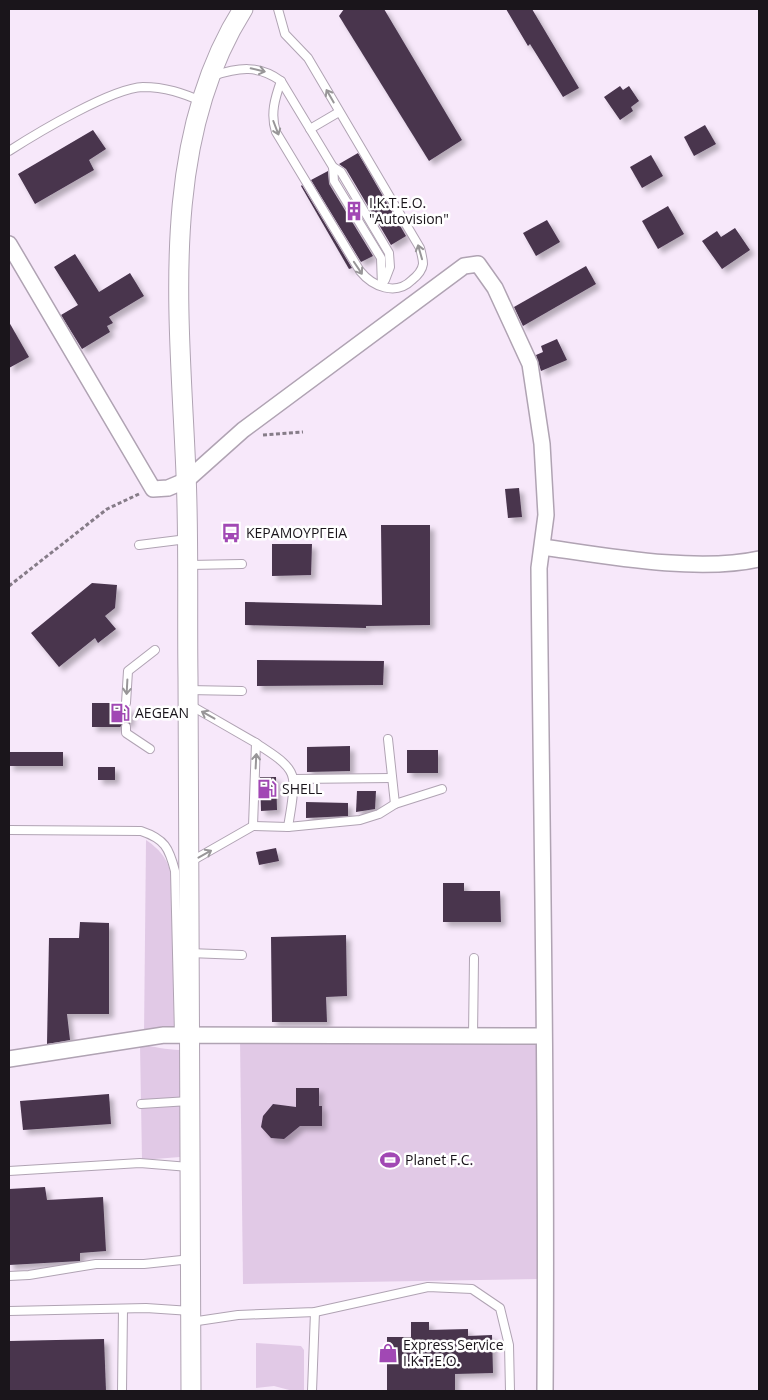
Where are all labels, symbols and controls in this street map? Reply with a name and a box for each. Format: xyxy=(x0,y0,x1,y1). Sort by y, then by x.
one-way arrow xyxy=(249,66,265,75)
one-way arrow xyxy=(324,90,334,104)
one-way arrow xyxy=(272,120,281,135)
place label: I.Κ.Τ.Ε.Ο. "Autovision" xyxy=(369,193,449,228)
building icon: I.Κ.Τ.Ε.Ο. "Autovision" xyxy=(343,200,365,222)
one-way arrow xyxy=(414,244,424,260)
one-way arrow xyxy=(354,260,364,274)
bus stop icon: ΚΕΡΑΜΟΥΡΓΕΙΑ xyxy=(220,522,242,544)
place label: ΚΕΡΑΜΟΥΡΓΕΙΑ xyxy=(246,523,347,542)
one-way arrow xyxy=(122,678,132,695)
fuel station icon: AEGEAN xyxy=(109,702,131,724)
place label: AEGEAN xyxy=(135,703,189,722)
one-way arrow xyxy=(201,710,216,719)
one-way arrow xyxy=(251,753,260,769)
fuel station icon: SHELL xyxy=(256,778,278,800)
place label: SHELL xyxy=(282,779,322,798)
one-way arrow xyxy=(197,848,211,858)
sports icon: Planet F.C. xyxy=(379,1149,401,1171)
place label: Planet F.C. xyxy=(405,1150,473,1169)
place label: Express Service Ι.Κ.Τ.Ε.Ο. xyxy=(403,1335,504,1370)
shop icon: Express Service Ι.Κ.Τ.Ε.Ο. xyxy=(377,1342,399,1364)

